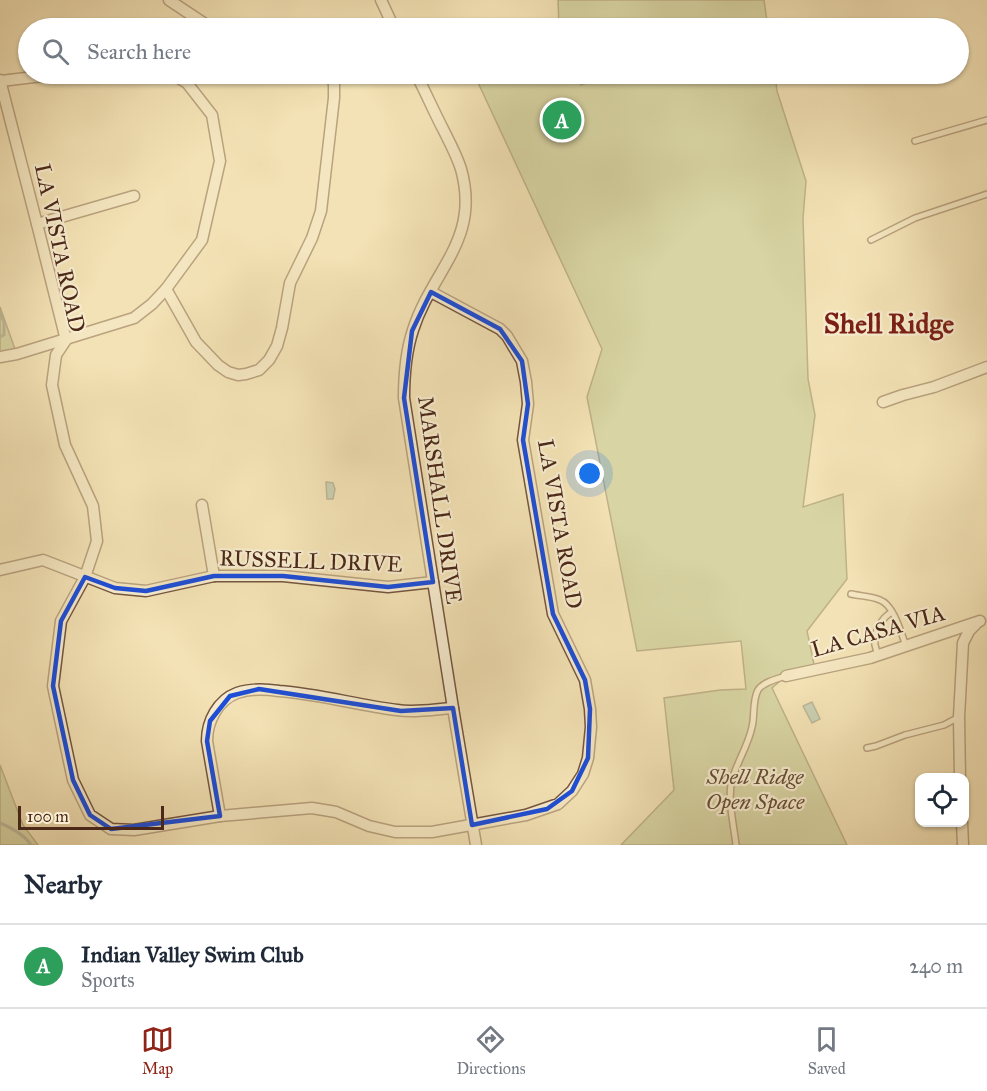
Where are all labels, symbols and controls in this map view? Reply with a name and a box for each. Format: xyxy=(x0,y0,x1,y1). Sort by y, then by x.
search box xyxy=(18,18,969,84)
icon: search xyxy=(39,35,72,68)
text: Search here xyxy=(87,38,191,65)
pin: A xyxy=(542,98,582,142)
street label: LA VISTA ROAD xyxy=(29,161,91,335)
district label: Shell Ridge xyxy=(824,306,955,341)
street label: MARSHALL DRIVE xyxy=(412,394,468,606)
street label: LA VISTA ROAD xyxy=(532,437,588,611)
your location xyxy=(575,459,604,488)
street label: RUSSELL DRIVE xyxy=(219,544,403,578)
street label: LA CASA VIA xyxy=(808,599,948,663)
park label: Shell Ridge Open Space xyxy=(706,763,805,815)
map controls xyxy=(915,773,969,827)
button: locate xyxy=(915,773,969,827)
scale bar xyxy=(18,803,164,830)
text: 100 m xyxy=(27,807,69,826)
text: Nearby xyxy=(24,868,102,900)
text: Indian Valley Swim Club xyxy=(81,941,304,968)
text: A xyxy=(37,954,50,978)
text: 240 m xyxy=(909,954,963,978)
text: Sports xyxy=(81,968,135,992)
tab: Map xyxy=(141,1023,174,1078)
tab: Directions xyxy=(456,1023,525,1078)
tab: Saved xyxy=(808,1023,846,1078)

